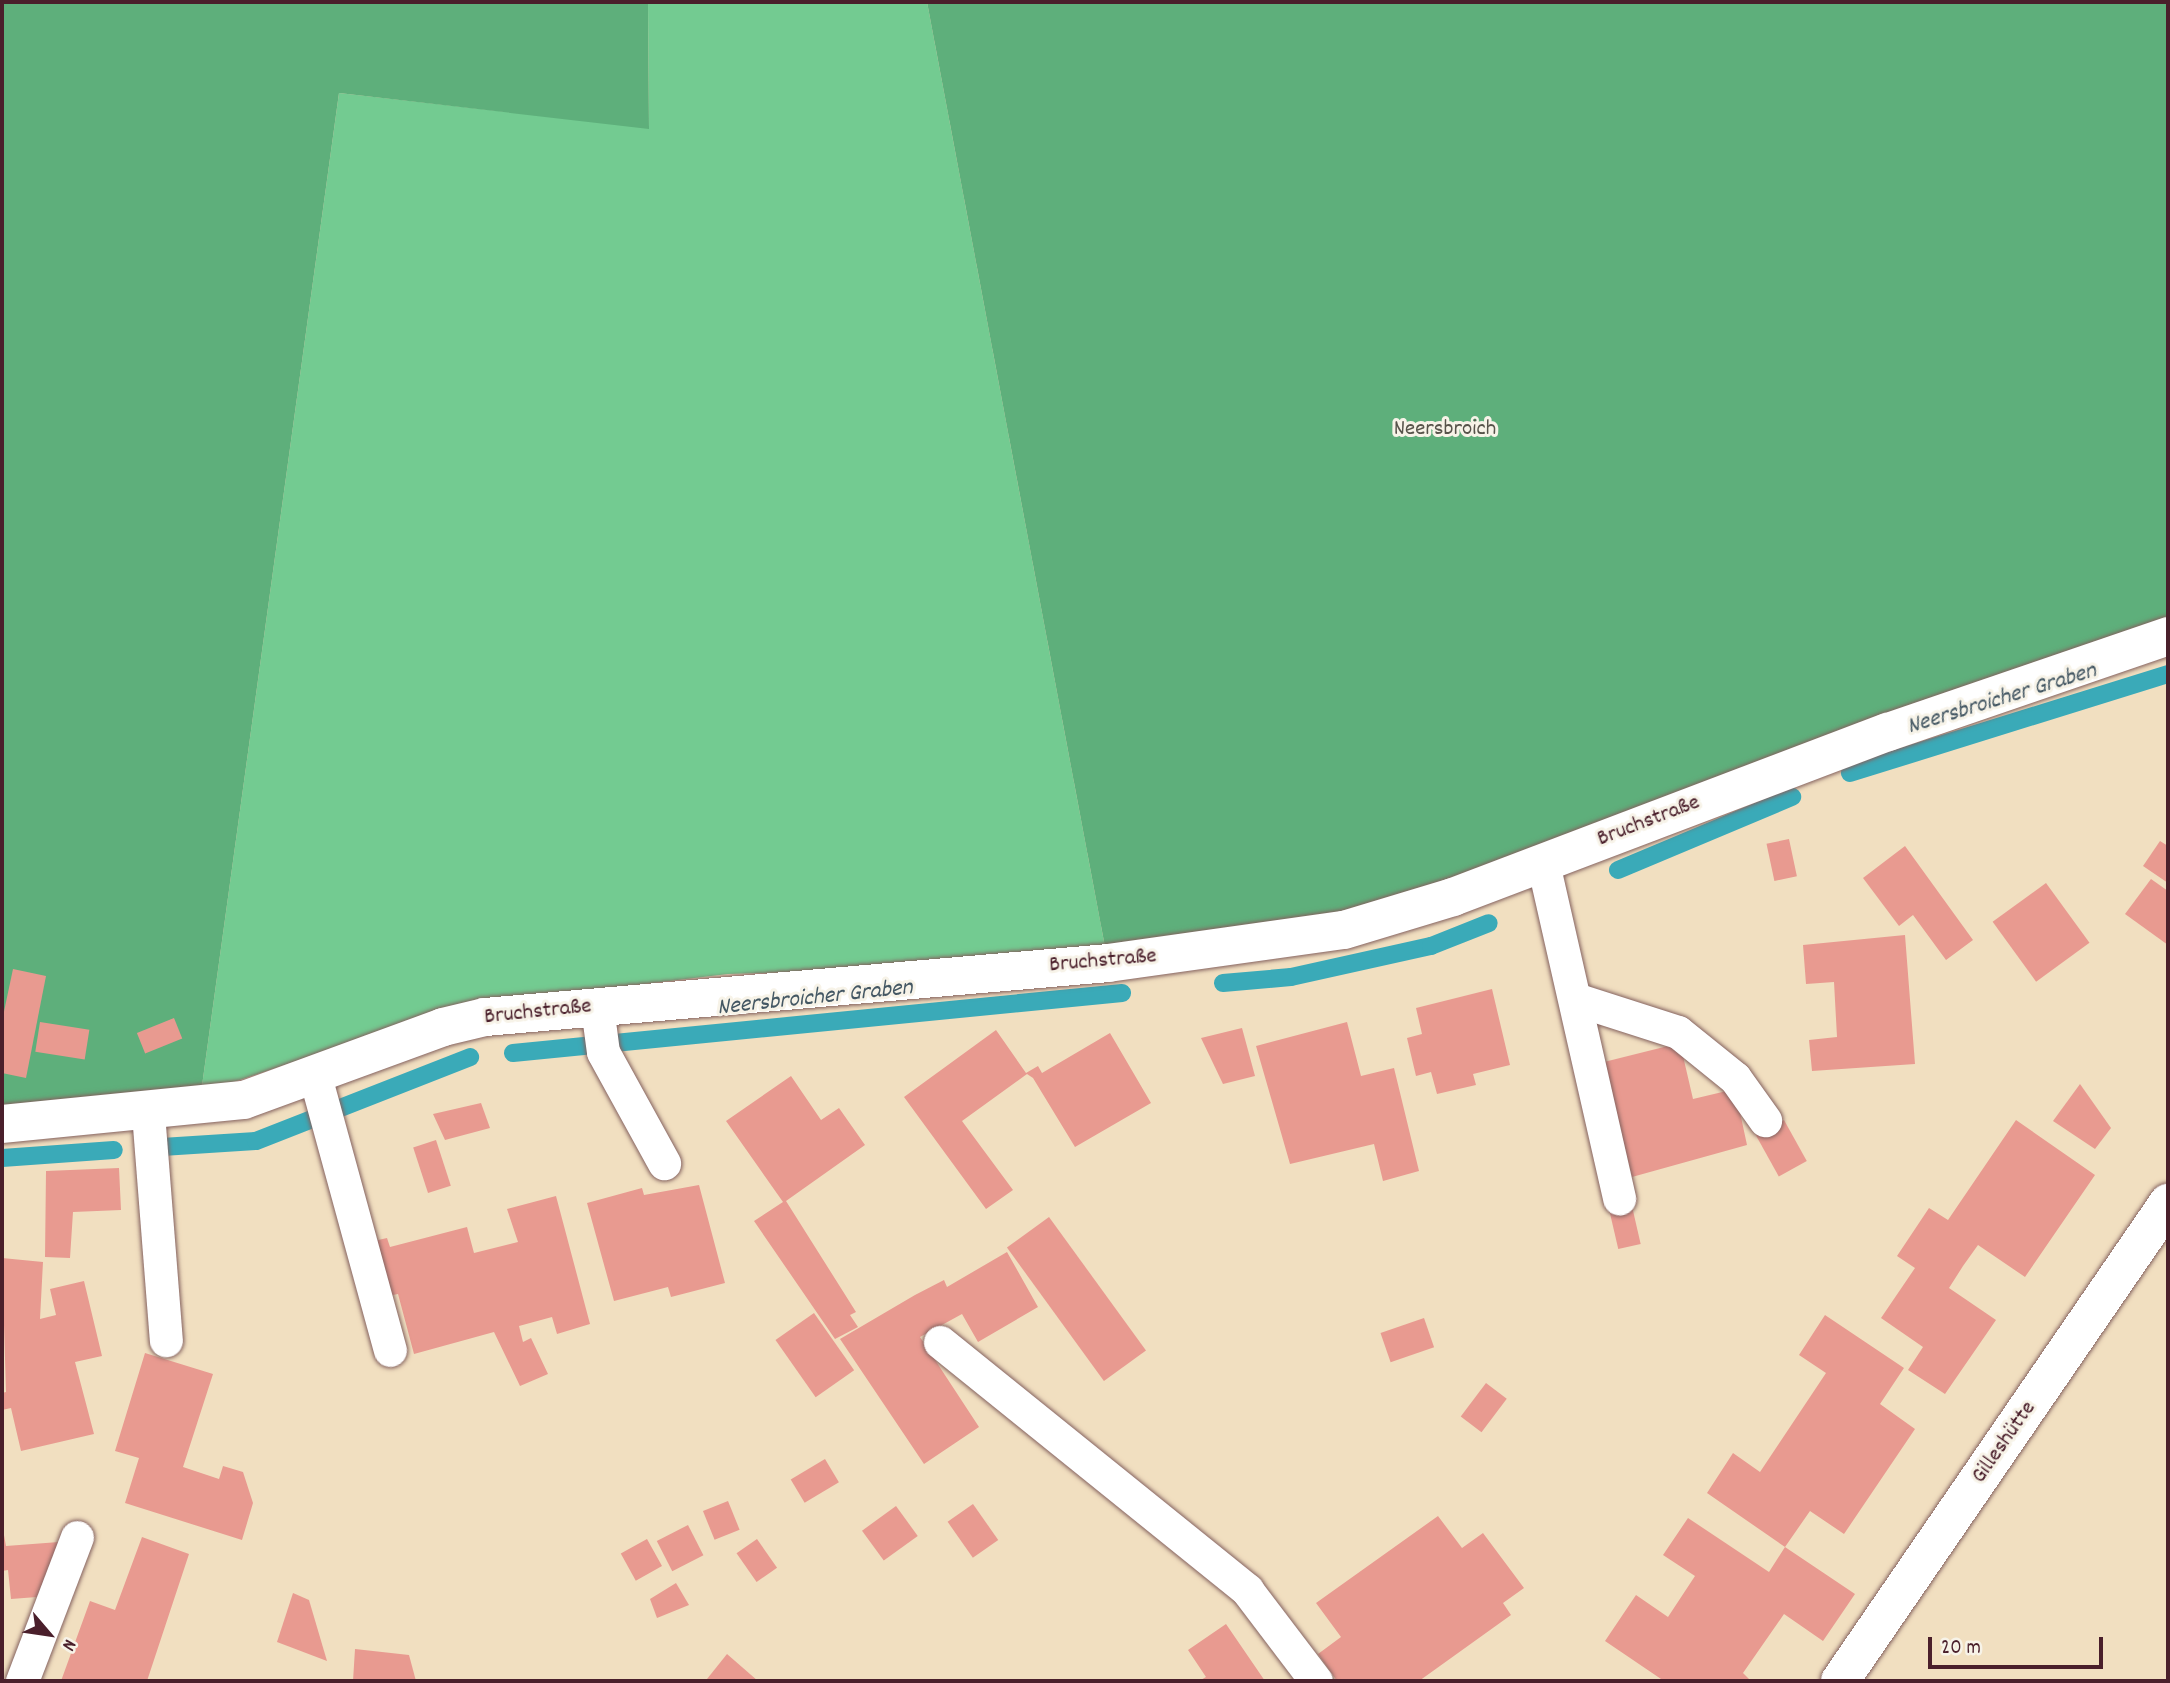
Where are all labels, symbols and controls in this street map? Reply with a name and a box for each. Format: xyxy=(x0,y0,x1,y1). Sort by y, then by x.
park label: Neersbroich xyxy=(1394,416,1496,444)
water label: Neersbroicher Graben xyxy=(1904,658,2100,742)
street label: Bruchstraße xyxy=(1594,790,1704,854)
street label: Bruchstraße xyxy=(1048,944,1158,980)
water label: Neersbroicher Graben xyxy=(716,974,914,1024)
street label: Bruchstraße xyxy=(483,994,593,1032)
street label: Gilleshütte xyxy=(1967,1397,2043,1489)
north arrow xyxy=(14,1599,84,1669)
scale bar xyxy=(1932,1624,2107,1668)
text: N xyxy=(54,1634,82,1655)
text: 20 m xyxy=(1941,1634,1981,1664)

